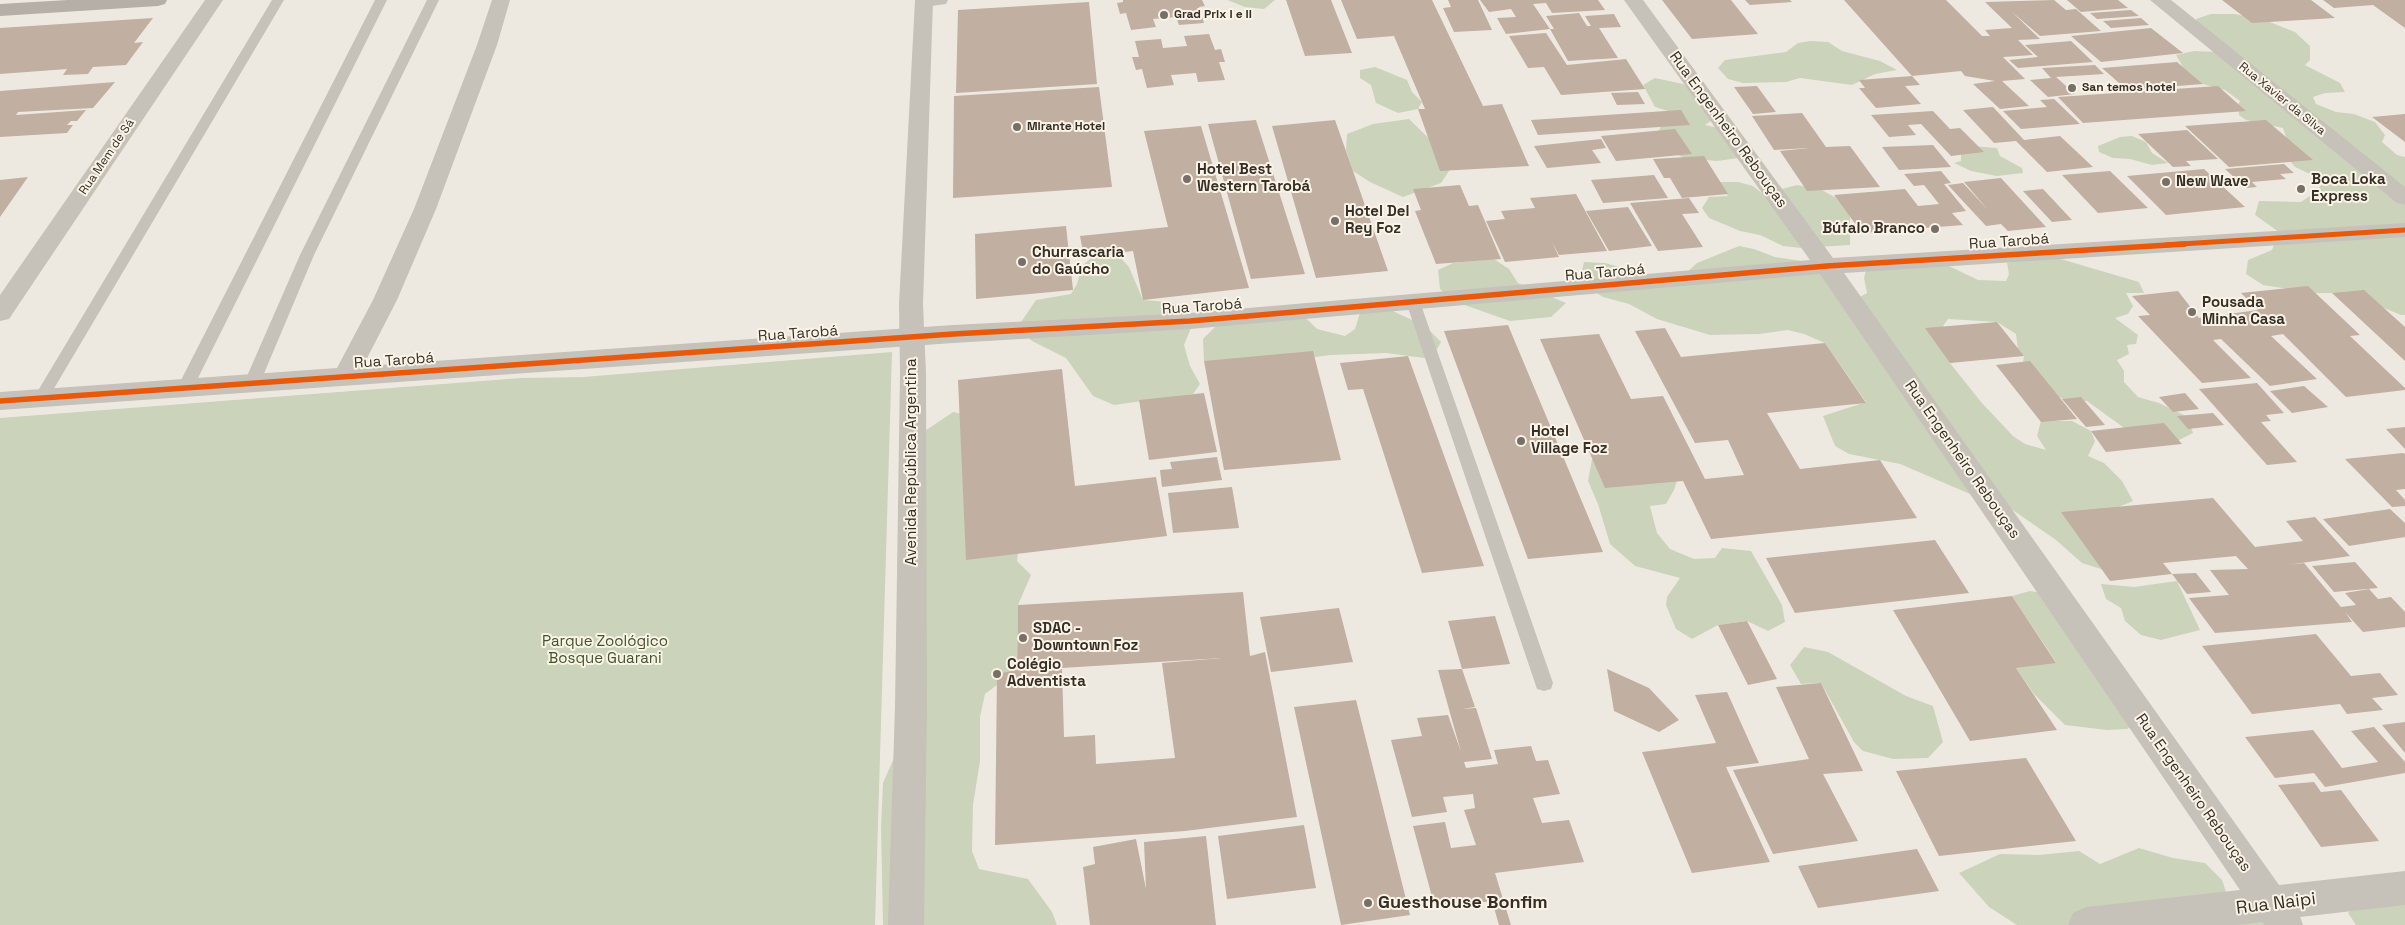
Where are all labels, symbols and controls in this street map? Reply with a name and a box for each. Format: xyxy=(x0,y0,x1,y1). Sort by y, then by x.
place label: Grad Prix I e II xyxy=(1174,8,1252,22)
marker: Grad Prix I e II xyxy=(1158,9,1170,21)
street label: Rua Engenheiro Rebouças xyxy=(1665,48,1791,212)
street label: Rua Xavier da Silva xyxy=(2236,60,2328,138)
place label: San temos hotel xyxy=(2082,81,2176,95)
marker: San temos hotel xyxy=(2066,82,2078,94)
street label: Rua Mem de Sá xyxy=(76,117,138,197)
place label: Mirante Hotel xyxy=(1027,120,1105,134)
marker: Mirante Hotel xyxy=(1011,121,1023,133)
place label: Hotel Best Western Tarobá xyxy=(1197,161,1310,196)
place label: Boca Loka Express xyxy=(2311,171,2386,206)
marker: Hotel Best Western Tarobá xyxy=(1181,173,1193,185)
place label: New Wave xyxy=(2176,173,2249,191)
marker: New Wave xyxy=(2160,176,2172,188)
marker: Boca Loka Express xyxy=(2295,183,2307,195)
place label: Hotel Del Rey Foz xyxy=(1345,203,1409,238)
marker: Hotel Del Rey Foz xyxy=(1329,215,1341,227)
place label: Búfalo Branco xyxy=(1822,220,1925,238)
marker: Búfalo Branco xyxy=(1929,223,1941,235)
street label: Rua Tarobá xyxy=(1968,230,2050,254)
place label: Churrascaria do Gaúcho xyxy=(1032,244,1124,279)
marker: Churrascaria do Gaúcho xyxy=(1016,256,1028,268)
street label: Rua Tarobá xyxy=(1564,261,1646,285)
place label: Pousada Minha Casa xyxy=(2202,294,2285,329)
street label: Rua Tarobá xyxy=(1161,295,1243,319)
marker: Pousada Minha Casa xyxy=(2186,306,2198,318)
street label: Rua Tarobá xyxy=(757,322,839,346)
street label: Rua Tarobá xyxy=(353,349,435,373)
street label: Avenida República Argentina xyxy=(903,358,921,566)
street label: Rua Engenheiro Rebouças xyxy=(1901,378,2023,542)
place label: Hotel Village Foz xyxy=(1531,423,1608,458)
marker: Hotel Village Foz xyxy=(1515,435,1527,447)
place label: SDAC - Downtown Foz xyxy=(1033,620,1138,655)
marker: SDAC - Downtown Foz xyxy=(1017,632,1029,644)
park label: Parque Zoológico Bosque Guarani xyxy=(542,633,668,668)
place label: Colégio Adventista xyxy=(1007,656,1086,691)
marker: Colégio Adventista xyxy=(991,668,1003,680)
street label: Rua Engenheiro Rebouças xyxy=(2132,711,2254,875)
street label: Rua Naipi xyxy=(2235,888,2317,920)
place label: Guesthouse Bonfim xyxy=(1378,892,1548,914)
marker: Guesthouse Bonfim xyxy=(1362,897,1374,909)

